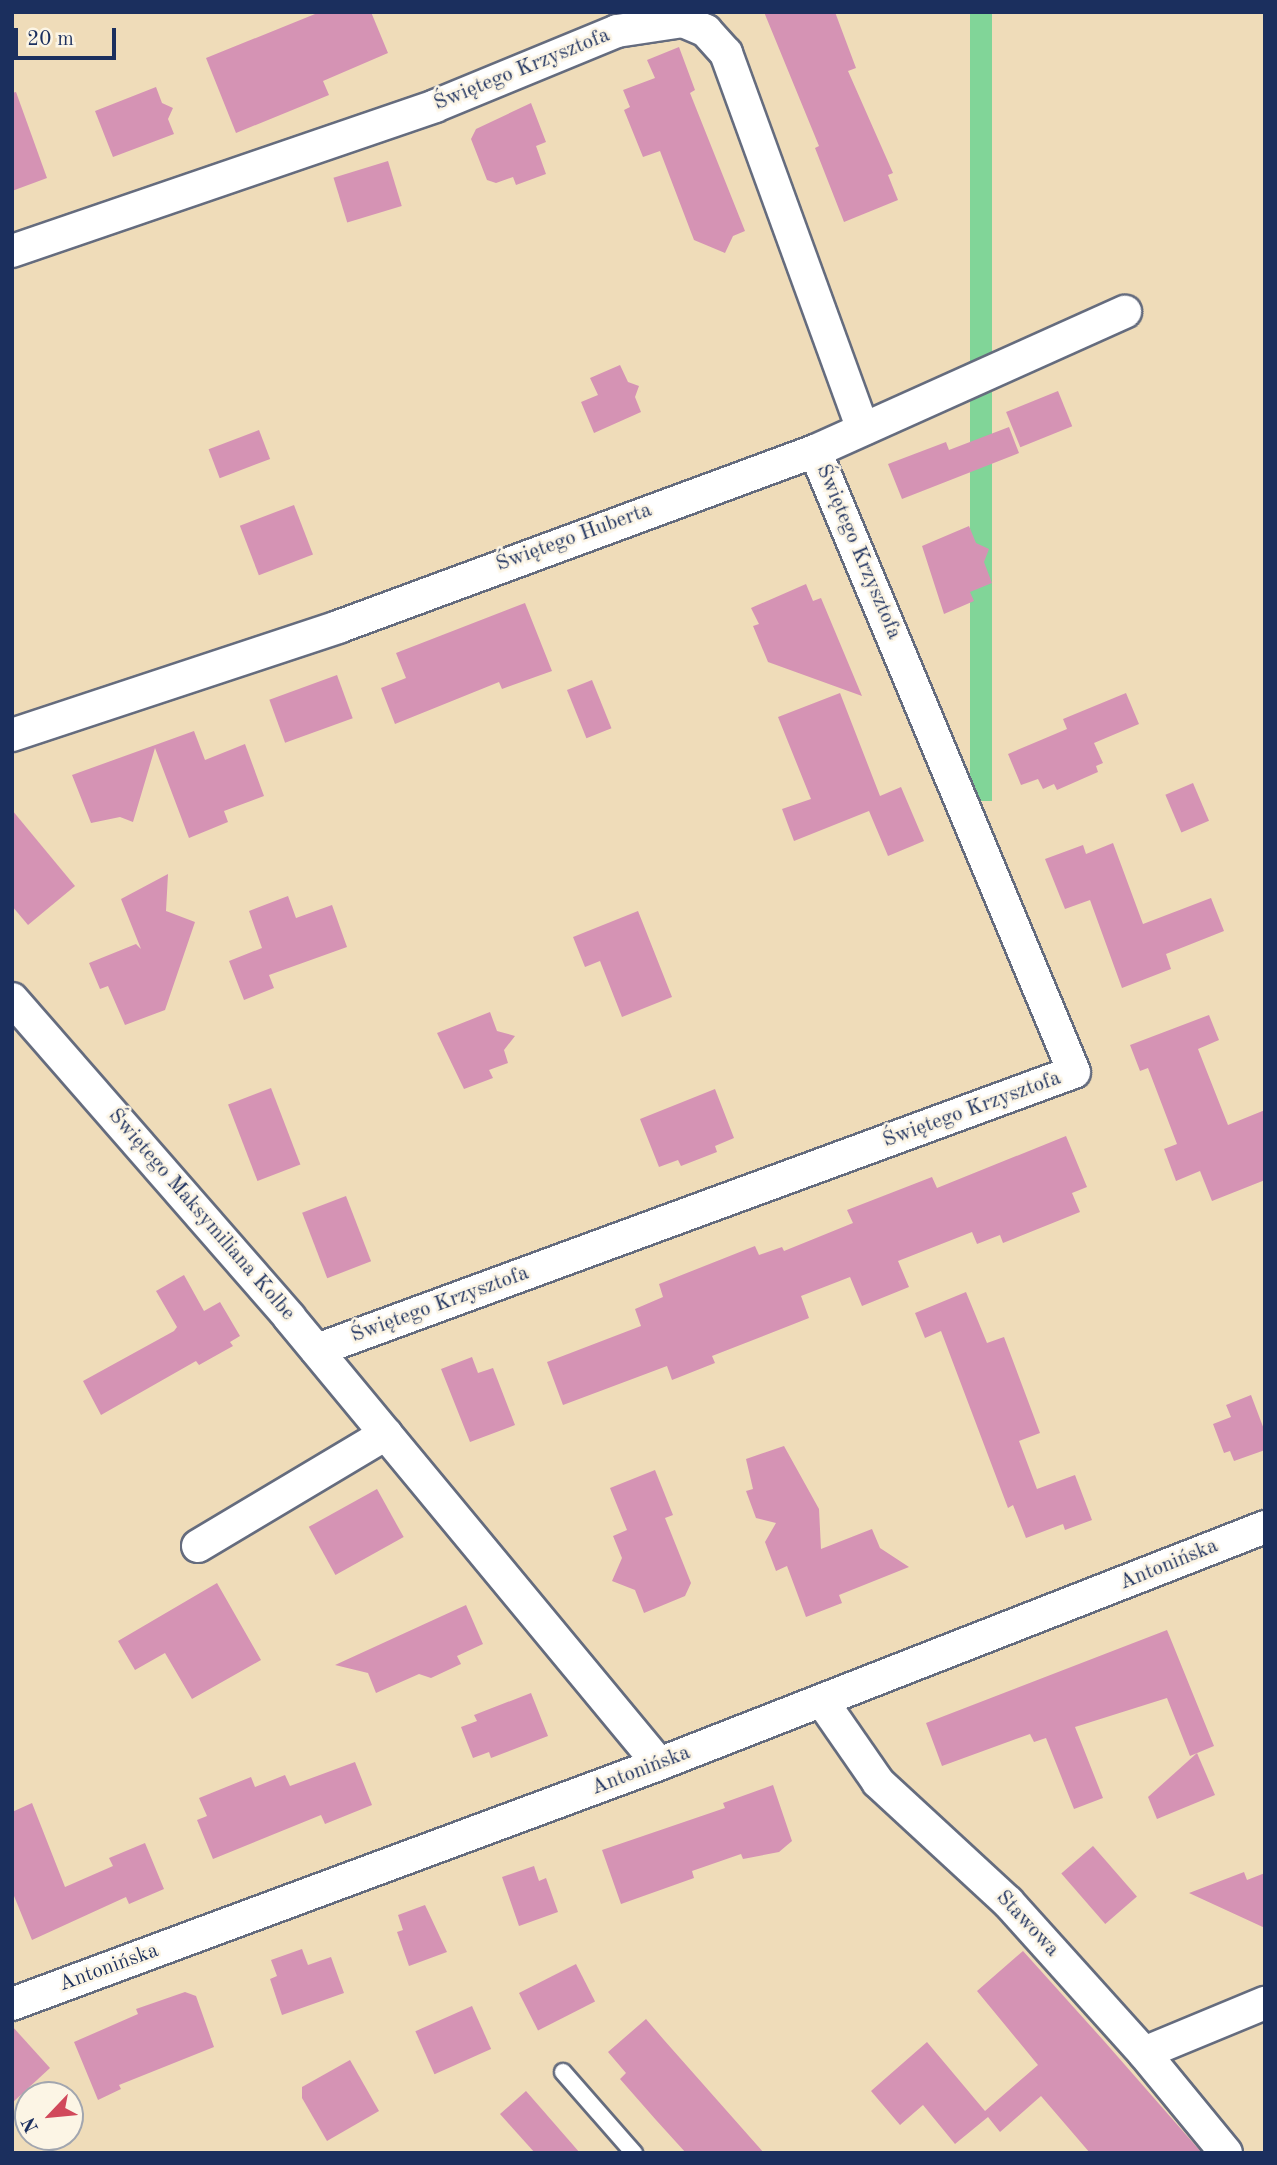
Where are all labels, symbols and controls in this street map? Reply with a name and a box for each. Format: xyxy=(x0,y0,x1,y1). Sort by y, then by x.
scale bar xyxy=(18,14,119,58)
street label: Świętego Krzysztofa xyxy=(430,23,614,117)
text: 20 m xyxy=(27,29,74,50)
street label: Świętego Krzysztofa xyxy=(810,461,906,643)
street label: Świętego Huberta xyxy=(493,498,655,578)
street label: Świętego Krzysztofa xyxy=(880,1066,1064,1154)
street label: Świętego Maksymiliana Kolbe xyxy=(102,1104,300,1326)
street label: Świętego Krzysztofa xyxy=(348,1261,532,1349)
street label: Antonińska xyxy=(1116,1534,1222,1596)
street label: Antonińska xyxy=(588,1741,694,1801)
street label: Stawowa xyxy=(990,1886,1064,1962)
street label: Antonińska xyxy=(56,1938,162,1998)
north arrow xyxy=(14,2081,84,2151)
text: N xyxy=(20,2114,43,2135)

